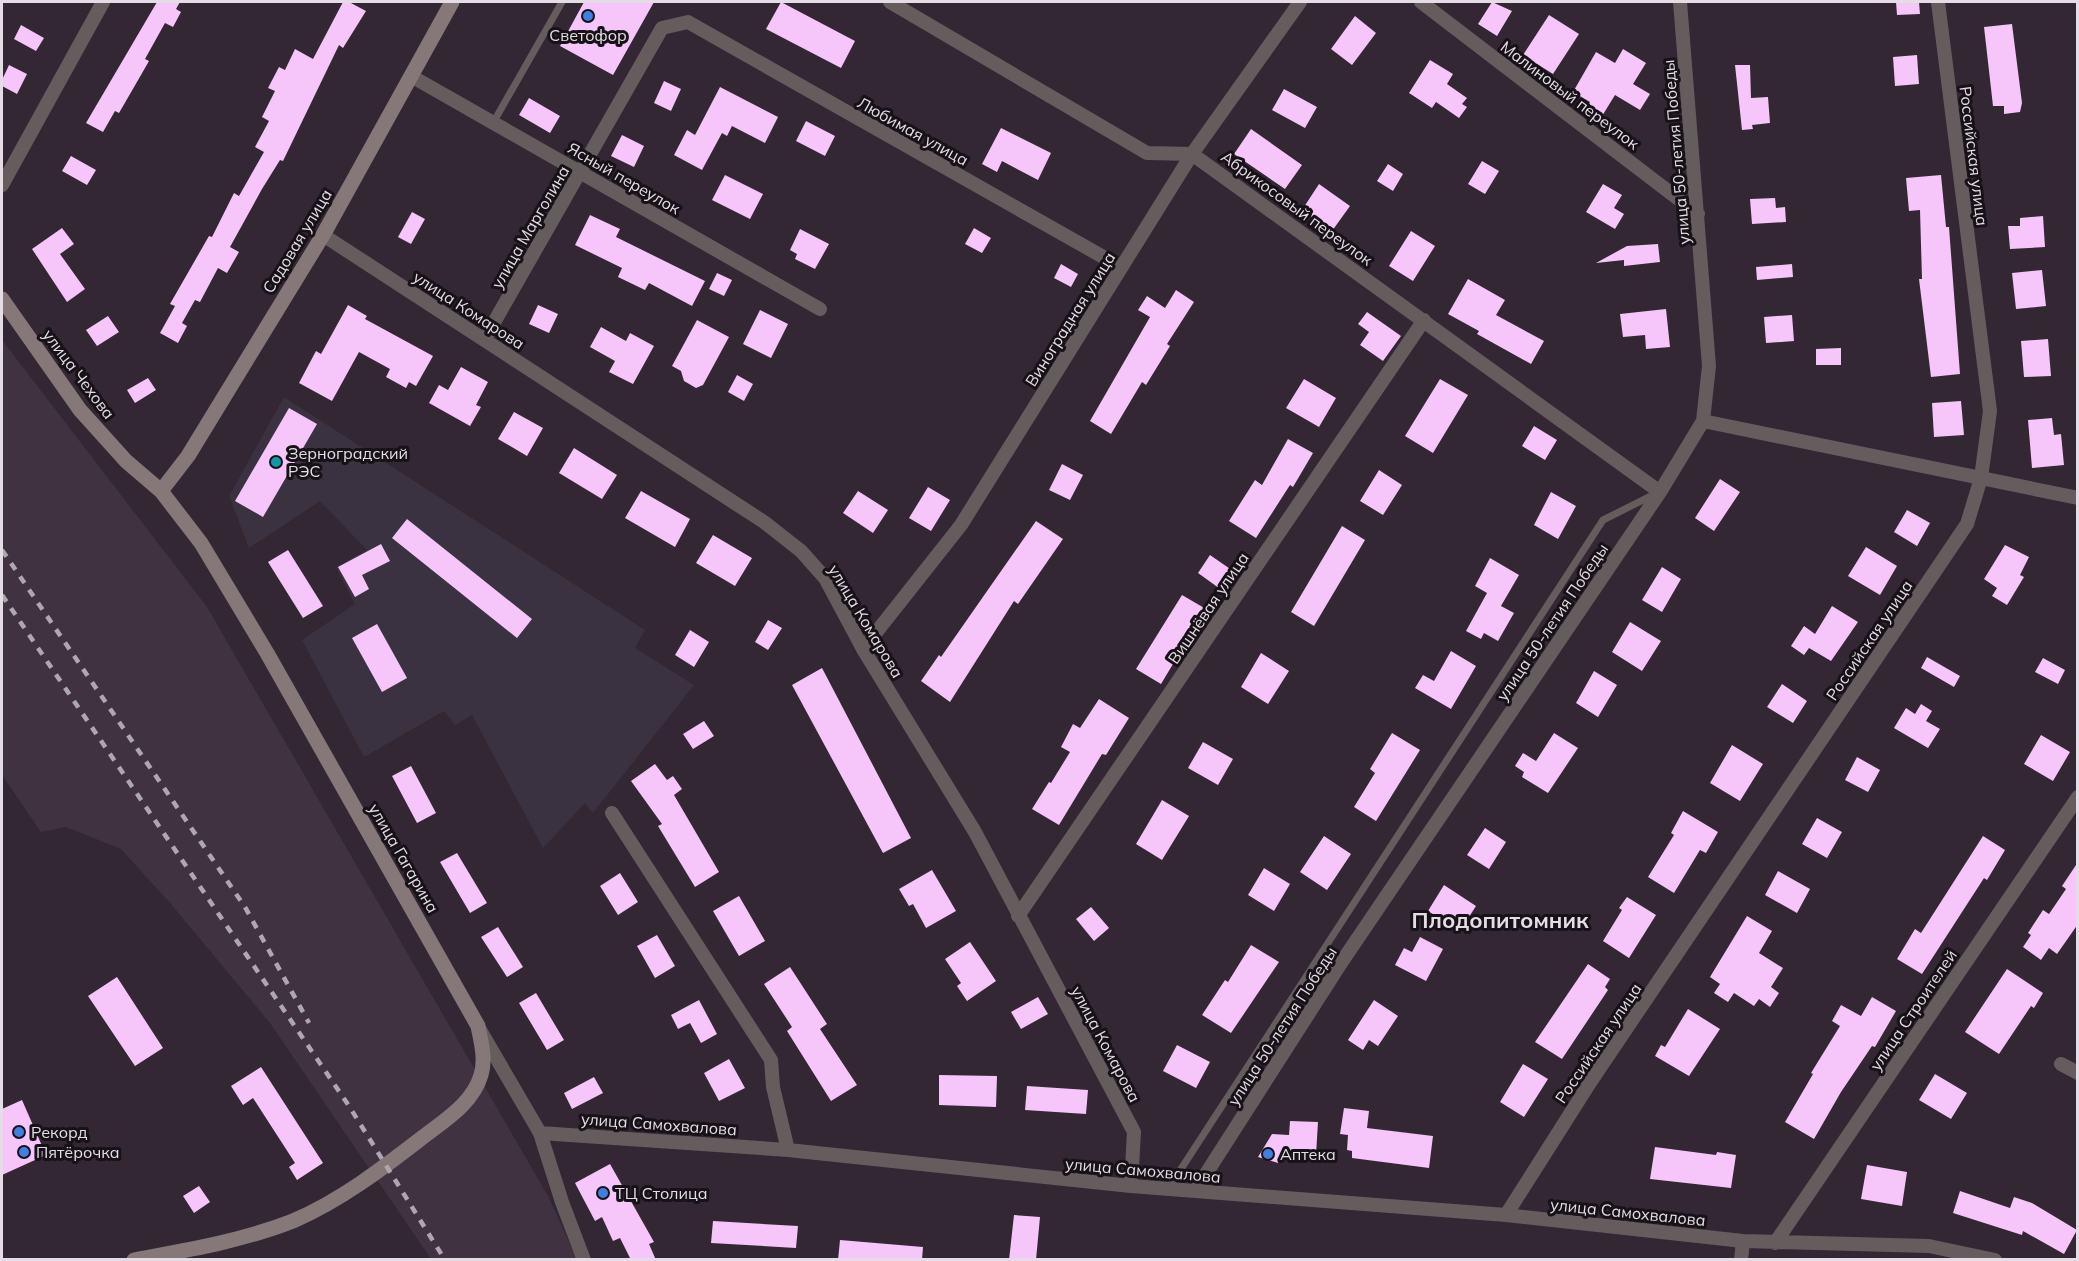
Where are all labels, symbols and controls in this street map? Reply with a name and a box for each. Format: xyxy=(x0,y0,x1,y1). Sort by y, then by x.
marker: Светофор xyxy=(581,9,595,23)
place label: Светофор xyxy=(549,25,627,45)
street label: Малиновый переулок xyxy=(1497,36,1643,154)
street label: улица 50-летия Победы xyxy=(1658,59,1694,245)
street label: Российская улица xyxy=(1956,85,1992,227)
street label: Любимая улица xyxy=(854,92,972,170)
street label: Ясный переулок xyxy=(564,138,684,219)
street label: Абрикосовый переулок xyxy=(1217,146,1377,270)
street label: улица Марголина xyxy=(487,162,573,292)
street label: Садовая улица xyxy=(258,185,336,297)
street label: Виноградная улица xyxy=(1021,248,1119,390)
street label: улица Комарова xyxy=(410,267,528,353)
street label: улица Чехова xyxy=(39,325,119,423)
place label: Зерноградский РЭС xyxy=(288,443,408,481)
marker: Зерноградский РЭС xyxy=(269,455,283,469)
street label: улица 50-летия Победы xyxy=(1492,539,1612,705)
street label: Вишнёвая улица xyxy=(1163,548,1253,668)
street label: улица Комарова xyxy=(824,561,908,681)
street label: Российская улица xyxy=(1821,576,1917,704)
street label: улица Гагарина xyxy=(365,800,443,916)
district label: Плодопитомник xyxy=(1412,906,1589,934)
street label: улица 50-летия Победы xyxy=(1223,943,1341,1109)
street label: улица Строителей xyxy=(1865,946,1961,1074)
street label: Российская улица xyxy=(1550,979,1646,1107)
street label: улица Комарова xyxy=(1067,982,1145,1106)
street label: улица Самохвалова xyxy=(580,1109,738,1139)
place label: Рекорд xyxy=(31,1122,88,1142)
marker: Рекорд xyxy=(12,1125,26,1139)
place label: Пятёрочка xyxy=(36,1142,120,1162)
place label: Аптека xyxy=(1280,1144,1336,1164)
marker: Пятёрочка xyxy=(17,1145,31,1159)
marker: Аптека xyxy=(1261,1147,1275,1161)
street label: улица Самохвалова xyxy=(1064,1153,1222,1187)
place label: ТЦ Столица xyxy=(615,1183,707,1203)
marker: ТЦ Столица xyxy=(596,1186,610,1200)
street label: улица Самохвалова xyxy=(1549,1194,1707,1230)

